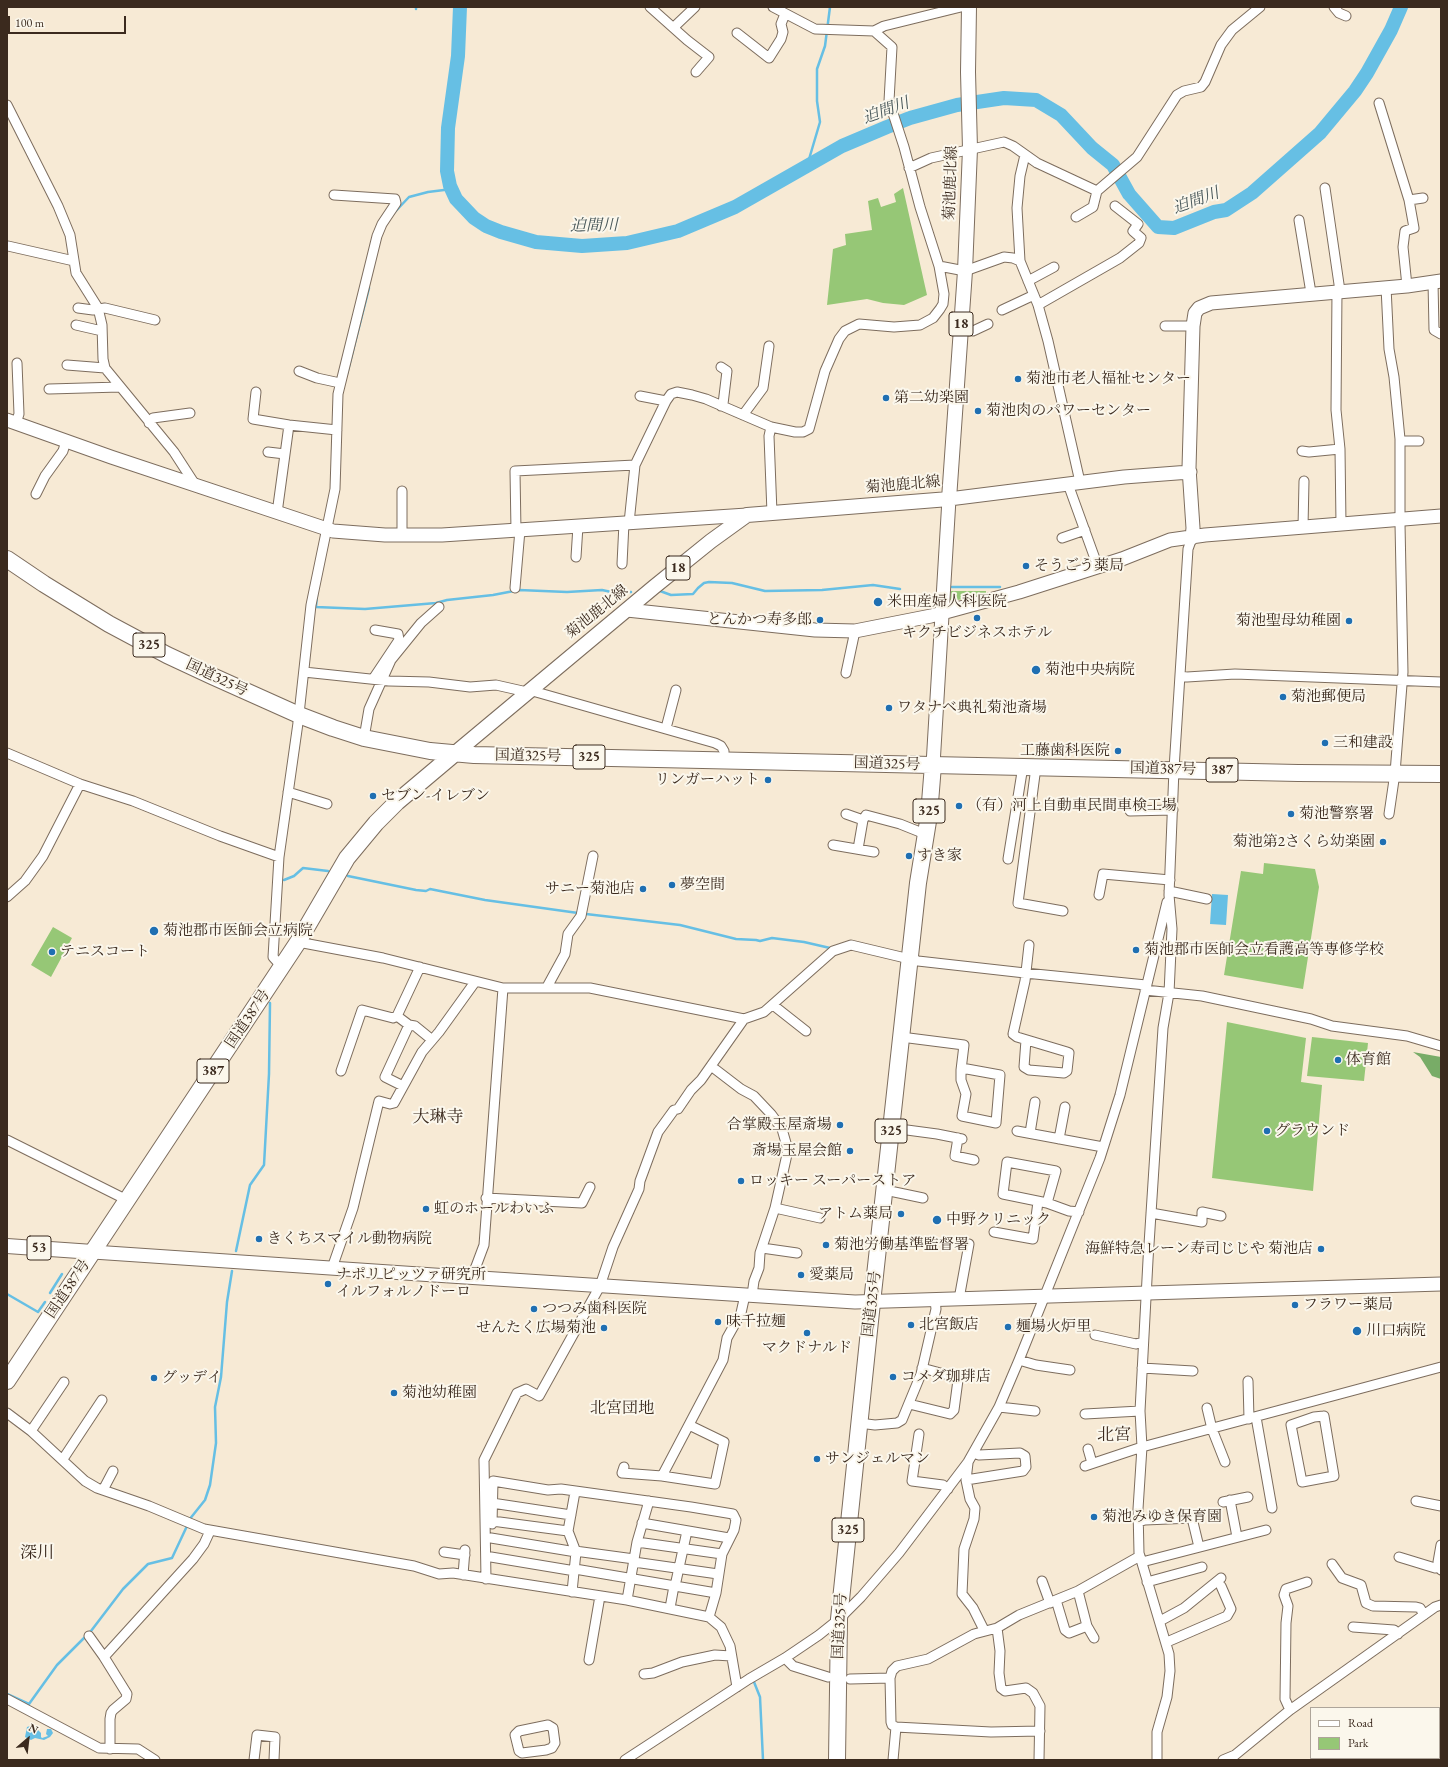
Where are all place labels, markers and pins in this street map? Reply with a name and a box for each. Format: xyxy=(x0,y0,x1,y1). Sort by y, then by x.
place label: 菊池市老人福祉センター xyxy=(1026,370,1191,388)
marker: 菊池市老人福祉センター xyxy=(1013,374,1023,384)
place label: 第二幼楽園 xyxy=(894,389,969,407)
marker: 第二幼楽園 xyxy=(881,393,891,403)
place label: 菊池肉のパワーセンター xyxy=(986,402,1151,420)
marker: 菊池肉のパワーセンター xyxy=(973,406,983,416)
place label: そうごう薬局 xyxy=(1034,557,1124,575)
marker: そうごう薬局 xyxy=(1021,561,1031,571)
place label: 米田産婦人科医院 xyxy=(887,593,1007,611)
marker: 米田産婦人科医院 xyxy=(872,596,884,608)
place label: とんかつ寿多郎 xyxy=(707,611,812,629)
place label: 菊池聖母幼稚園 xyxy=(1236,612,1341,630)
marker: キクチビジネスホテル xyxy=(972,613,982,623)
marker: とんかつ寿多郎 xyxy=(815,615,825,625)
marker: 菊池聖母幼稚園 xyxy=(1344,616,1354,626)
place label: キクチビジネスホテル xyxy=(902,624,1052,642)
place label: 菊池中央病院 xyxy=(1045,661,1135,679)
marker: 菊池中央病院 xyxy=(1030,664,1042,676)
place label: 菊池郵便局 xyxy=(1291,688,1366,706)
marker: 菊池郵便局 xyxy=(1278,692,1288,702)
place label: ワタナベ典礼菊池斎場 xyxy=(897,699,1047,717)
marker: ワタナベ典礼菊池斎場 xyxy=(884,703,894,713)
place label: 三和建設 xyxy=(1333,734,1393,752)
marker: 三和建設 xyxy=(1320,738,1330,748)
place label: 工藤歯科医院 xyxy=(1020,742,1110,760)
marker: 工藤歯科医院 xyxy=(1113,746,1123,756)
place label: リンガーハット xyxy=(655,771,760,789)
marker: リンガーハット xyxy=(763,775,773,785)
place label: セブン-イレブン xyxy=(381,787,490,805)
marker: セブン-イレブン xyxy=(368,791,378,801)
place label: （有）河上自動車民間車検工場 xyxy=(967,797,1177,815)
marker: （有）河上自動車民間車検工場 xyxy=(954,801,964,811)
place label: 菊池警察署 xyxy=(1299,805,1374,823)
marker: 菊池警察署 xyxy=(1286,809,1296,819)
place label: 菊池第2さくら幼楽園 xyxy=(1233,833,1375,851)
marker: 菊池第2さくら幼楽園 xyxy=(1378,837,1388,847)
place label: すき家 xyxy=(917,847,962,865)
marker: すき家 xyxy=(904,851,914,861)
place label: 夢空間 xyxy=(680,876,725,894)
place label: サニー菊池店 xyxy=(545,880,635,898)
marker: 夢空間 xyxy=(667,880,677,890)
marker: サニー菊池店 xyxy=(638,884,648,894)
place label: 菊池郡市医師会立病院 xyxy=(163,922,313,940)
marker: 菊池郡市医師会立病院 xyxy=(148,925,160,937)
place label: 菊池郡市医師会立看護高等専修学校 xyxy=(1144,941,1384,959)
place label: テニスコート xyxy=(60,943,150,961)
marker: 菊池郡市医師会立看護高等専修学校 xyxy=(1131,945,1141,955)
marker: テニスコート xyxy=(47,947,57,957)
place label: 体育館 xyxy=(1346,1051,1391,1069)
marker: 体育館 xyxy=(1333,1055,1343,1065)
place label: 合掌殿玉屋斎場 xyxy=(727,1116,832,1134)
marker: 合掌殿玉屋斎場 xyxy=(835,1120,845,1130)
place label: グラウンド xyxy=(1275,1122,1350,1140)
marker: グラウンド xyxy=(1262,1126,1272,1136)
place label: 斎場玉屋会館 xyxy=(752,1142,842,1160)
marker: 斎場玉屋会館 xyxy=(845,1146,855,1156)
place label: ロッキー スーパーストア xyxy=(749,1172,916,1190)
marker: ロッキー スーパーストア xyxy=(736,1176,746,1186)
place label: 虹のホールわいふ xyxy=(434,1200,554,1218)
marker: 虹のホールわいふ xyxy=(421,1204,431,1214)
place label: アトム薬局 xyxy=(818,1205,893,1223)
marker: アトム薬局 xyxy=(896,1209,906,1219)
place label: 中野クリニック xyxy=(946,1211,1051,1229)
marker: 中野クリニック xyxy=(931,1214,943,1226)
place label: きくちスマイル動物病院 xyxy=(267,1230,432,1248)
marker: きくちスマイル動物病院 xyxy=(254,1234,264,1244)
place label: 菊池労働基準監督署 xyxy=(834,1236,969,1254)
marker: 菊池労働基準監督署 xyxy=(821,1240,831,1250)
place label: 海鮮特急レーン寿司じじや 菊池店 xyxy=(1085,1240,1313,1258)
marker: 海鮮特急レーン寿司じじや 菊池店 xyxy=(1316,1244,1326,1254)
place label: ナポリピッツァ研究所 イルフォルノドーロ xyxy=(336,1266,486,1301)
place label: 愛薬局 xyxy=(809,1266,854,1284)
marker: 愛薬局 xyxy=(796,1270,806,1280)
marker: ナポリピッツァ研究所 イルフォルノドーロ xyxy=(323,1279,333,1289)
place label: フラワー薬局 xyxy=(1303,1296,1393,1314)
place label: つつみ歯科医院 xyxy=(542,1300,647,1318)
marker: フラワー薬局 xyxy=(1290,1300,1300,1310)
marker: つつみ歯科医院 xyxy=(529,1304,539,1314)
place label: 味千拉麺 xyxy=(726,1313,786,1331)
place label: 北宮飯店 xyxy=(919,1316,979,1334)
marker: 味千拉麺 xyxy=(713,1317,723,1327)
place label: 麺場火炉里 xyxy=(1016,1318,1091,1336)
place label: せんたく広場菊池 xyxy=(476,1319,596,1337)
marker: 北宮飯店 xyxy=(906,1320,916,1330)
marker: 麺場火炉里 xyxy=(1003,1322,1013,1332)
place label: 川口病院 xyxy=(1366,1322,1426,1340)
marker: せんたく広場菊池 xyxy=(599,1323,609,1333)
marker: 川口病院 xyxy=(1351,1325,1363,1337)
marker: マクドナルド xyxy=(802,1328,812,1338)
place label: マクドナルド xyxy=(762,1339,852,1357)
place label: コメダ珈琲店 xyxy=(901,1368,991,1386)
place label: グッデイ xyxy=(162,1369,222,1387)
marker: コメダ珈琲店 xyxy=(888,1372,898,1382)
marker: グッデイ xyxy=(149,1373,159,1383)
place label: 菊池幼稚園 xyxy=(402,1384,477,1402)
marker: 菊池幼稚園 xyxy=(389,1388,399,1398)
place label: サンジェルマン xyxy=(825,1450,930,1468)
marker: サンジェルマン xyxy=(812,1454,822,1464)
place label: 菊池みゆき保育園 xyxy=(1102,1508,1222,1526)
marker: 菊池みゆき保育園 xyxy=(1089,1512,1099,1522)

